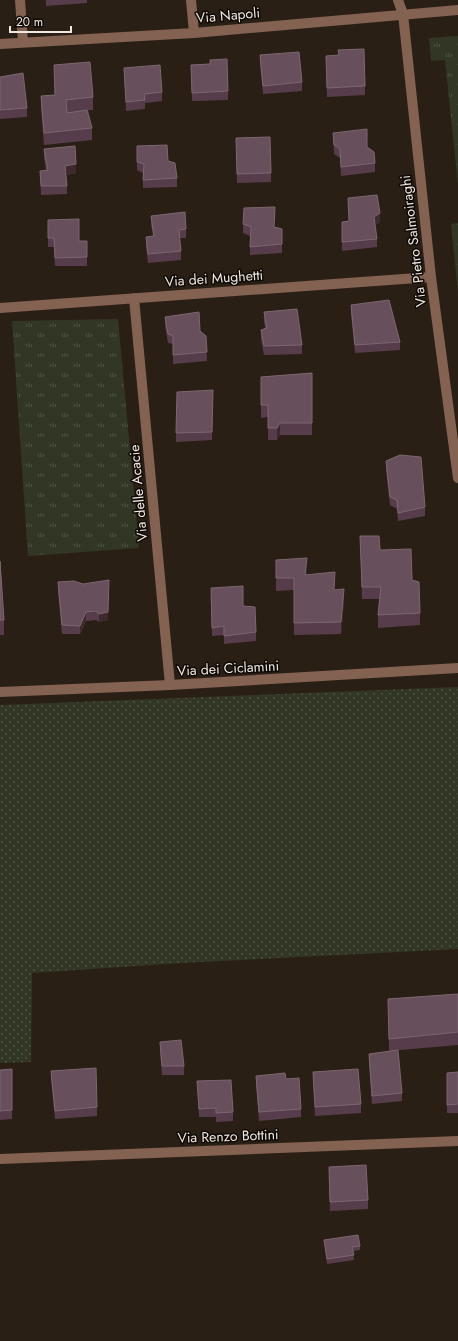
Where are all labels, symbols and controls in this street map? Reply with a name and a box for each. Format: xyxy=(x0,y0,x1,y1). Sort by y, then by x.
street label: Via Napoli xyxy=(195,2,261,28)
scale bar xyxy=(10,8,71,34)
text: 20 m xyxy=(16,13,43,31)
street label: Via Pietro Salmoiraghi xyxy=(395,174,431,308)
street label: Via dei Mughetti xyxy=(164,265,264,291)
street label: Via delle Acacie xyxy=(124,444,152,542)
street label: Via dei Ciclamini xyxy=(176,655,280,681)
street label: Via Renzo Bottini xyxy=(177,1124,279,1148)

